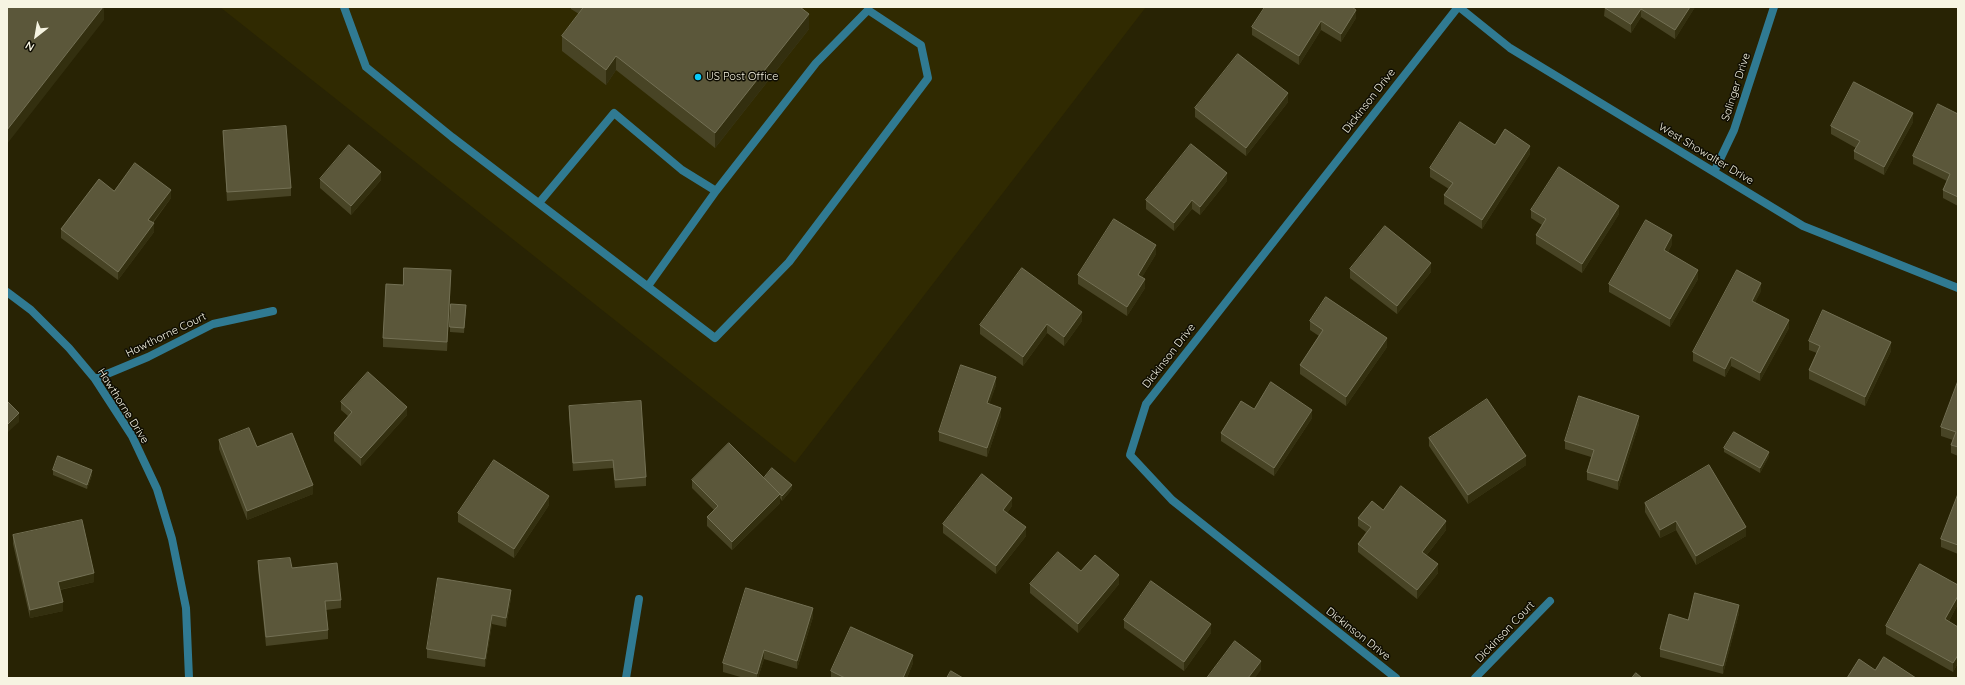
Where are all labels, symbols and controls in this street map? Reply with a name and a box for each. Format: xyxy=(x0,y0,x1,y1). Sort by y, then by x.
north arrow xyxy=(16,16,56,56)
text: N xyxy=(23,38,37,54)
street label: Salinger Drive xyxy=(1719,51,1753,123)
street label: Dickinson Drive xyxy=(1340,66,1398,136)
place label: US Post Office xyxy=(706,70,779,84)
marker: US Post Office xyxy=(693,72,703,82)
street label: West Showalter Drive xyxy=(1656,120,1756,188)
street label: Hawthorne Court xyxy=(124,310,208,360)
street label: Dickinson Drive xyxy=(1140,321,1198,391)
street label: Hawthorne Drive xyxy=(95,366,151,446)
street label: Dickinson Court xyxy=(1473,599,1537,665)
street label: Dickinson Drive xyxy=(1323,605,1393,663)

